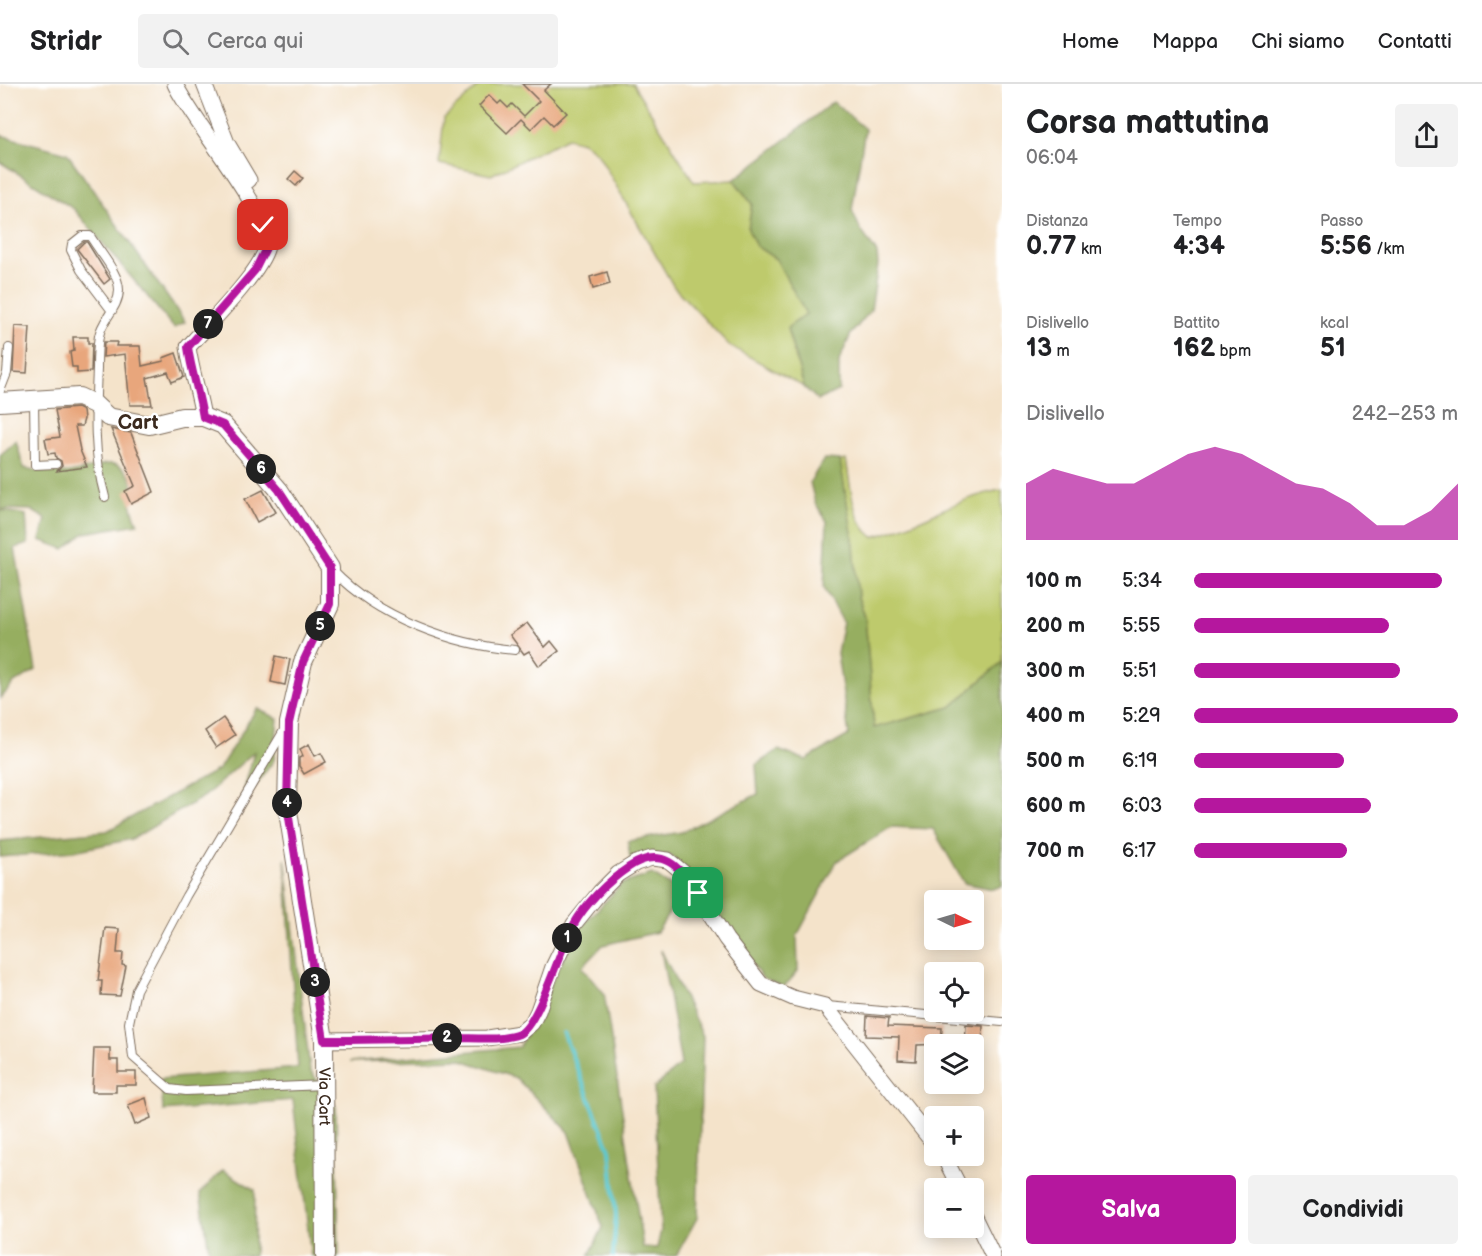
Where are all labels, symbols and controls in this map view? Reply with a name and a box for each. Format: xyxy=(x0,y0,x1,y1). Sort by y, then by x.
search box xyxy=(138,14,558,68)
text: Stridr xyxy=(30,25,102,58)
icon: search xyxy=(159,25,192,58)
text: Cerca qui xyxy=(207,28,303,55)
text: Home xyxy=(1062,29,1119,54)
text: Mappa xyxy=(1152,29,1218,54)
text: Chi siamo xyxy=(1251,29,1345,54)
text: Contatti xyxy=(1378,29,1452,54)
text: Corsa mattutina xyxy=(1026,103,1270,143)
button: share xyxy=(1395,104,1458,167)
text: 06:04 xyxy=(1026,146,1078,170)
pin xyxy=(237,199,288,250)
icon: check xyxy=(246,208,279,241)
text: Distanza xyxy=(1026,212,1088,231)
text: Tempo xyxy=(1173,212,1222,231)
text: Passo xyxy=(1320,212,1363,231)
text: 0.77 xyxy=(1026,231,1077,262)
text: 4:34 xyxy=(1173,231,1225,262)
text: 5:56 xyxy=(1320,231,1372,262)
text: km xyxy=(1077,240,1102,259)
text: /km xyxy=(1372,240,1405,259)
pin: 7 xyxy=(193,309,223,339)
text: 7 xyxy=(204,314,212,333)
text: Dislivello xyxy=(1026,314,1089,333)
text: Battito xyxy=(1173,314,1220,333)
text: kcal xyxy=(1320,314,1349,333)
text: 13 xyxy=(1026,333,1052,364)
text: 162 xyxy=(1173,333,1215,364)
text: 51 xyxy=(1320,333,1346,364)
text: m xyxy=(1052,342,1070,361)
text: bpm xyxy=(1215,342,1251,361)
text: Dislivello xyxy=(1026,402,1105,426)
text: 242–253 m xyxy=(1352,402,1458,426)
district label: Cart xyxy=(118,411,159,435)
pin: 6 xyxy=(246,454,276,484)
text: 6 xyxy=(256,459,266,478)
text: 100 m xyxy=(1026,569,1082,593)
text: 5:34 xyxy=(1122,569,1162,593)
pin: 5 xyxy=(305,611,335,641)
text: 200 m xyxy=(1026,614,1085,638)
text: 5:55 xyxy=(1122,614,1160,638)
text: 5 xyxy=(315,616,325,635)
text: 300 m xyxy=(1026,659,1085,683)
text: 5:51 xyxy=(1122,659,1157,683)
text: 400 m xyxy=(1026,704,1085,728)
text: 5:29 xyxy=(1122,704,1161,728)
text: 500 m xyxy=(1026,749,1085,773)
text: 6:19 xyxy=(1122,749,1158,773)
pin: 4 xyxy=(272,788,302,818)
text: 4 xyxy=(282,793,292,812)
text: 600 m xyxy=(1026,794,1086,818)
text: 6:03 xyxy=(1122,794,1162,818)
text: 700 m xyxy=(1026,839,1084,863)
text: 6:17 xyxy=(1122,839,1156,863)
pin xyxy=(672,867,723,918)
icon: arrive xyxy=(681,876,714,909)
north arrow xyxy=(924,890,984,950)
map controls xyxy=(924,890,984,1238)
pin: 1 xyxy=(552,923,582,953)
text: 1 xyxy=(564,928,570,947)
button: locate xyxy=(924,962,984,1022)
pin: 3 xyxy=(300,967,330,997)
text: 3 xyxy=(310,972,320,991)
pin: 2 xyxy=(432,1023,462,1053)
text: 2 xyxy=(442,1028,452,1047)
button: layers xyxy=(924,1034,984,1094)
street label: Via Cart xyxy=(315,1067,334,1126)
button: + xyxy=(924,1106,984,1166)
button: Salva xyxy=(1026,1175,1236,1244)
button: Condividi xyxy=(1248,1175,1458,1244)
button: − xyxy=(924,1178,984,1238)

